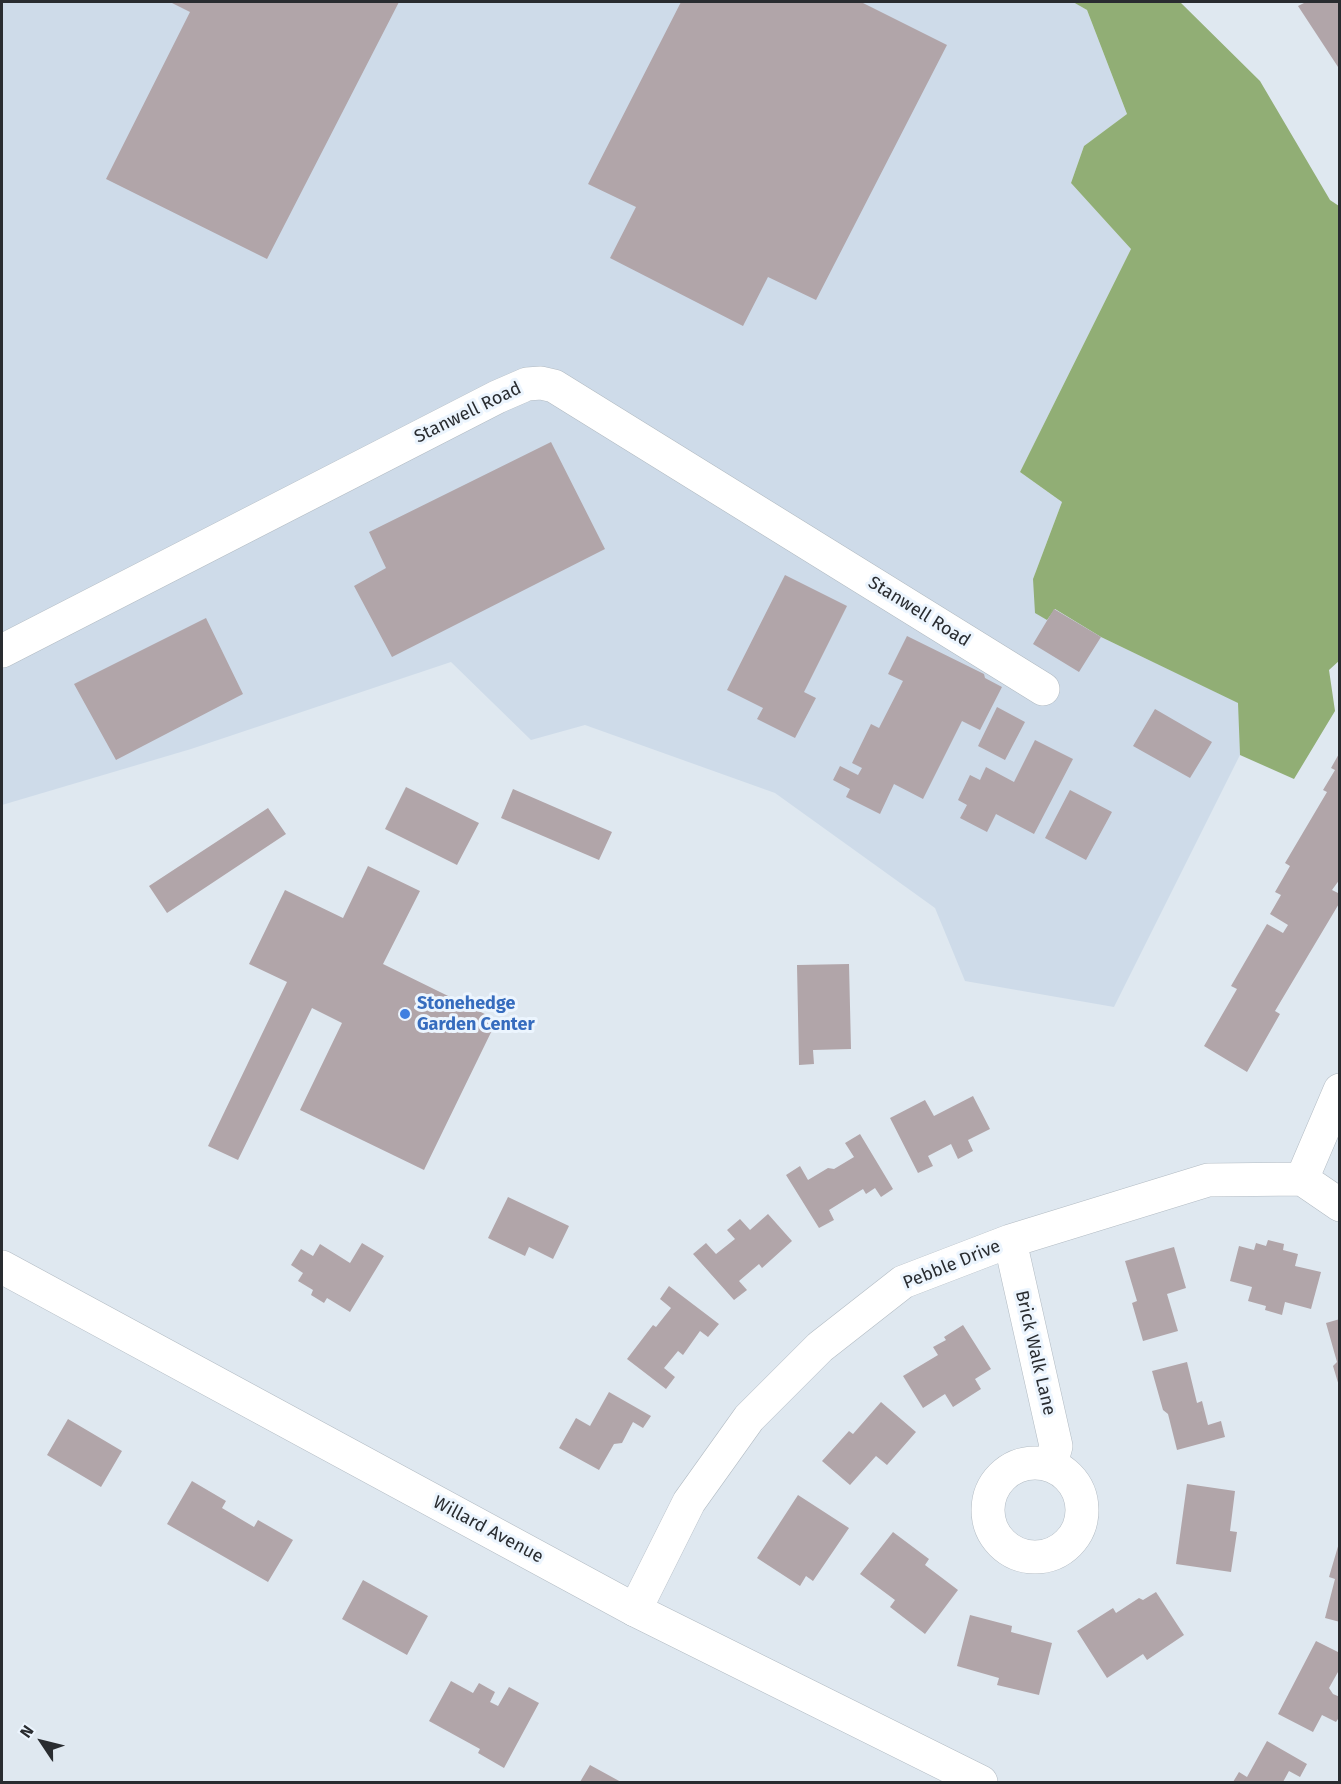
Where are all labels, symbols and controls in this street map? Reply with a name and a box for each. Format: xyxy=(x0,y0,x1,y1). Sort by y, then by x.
street label: Stanwell Road xyxy=(411,378,525,448)
street label: Stanwell Road xyxy=(864,572,974,652)
place label: Stonehedge Garden Center xyxy=(417,993,535,1036)
marker: Stonehedge Garden Center xyxy=(398,1007,412,1021)
street label: Pebble Drive xyxy=(900,1236,1004,1294)
street label: Brick Walk Lane xyxy=(1010,1288,1060,1418)
street label: Willard Avenue xyxy=(429,1492,547,1568)
north arrow xyxy=(12,1712,72,1772)
text: N xyxy=(16,1722,38,1741)

